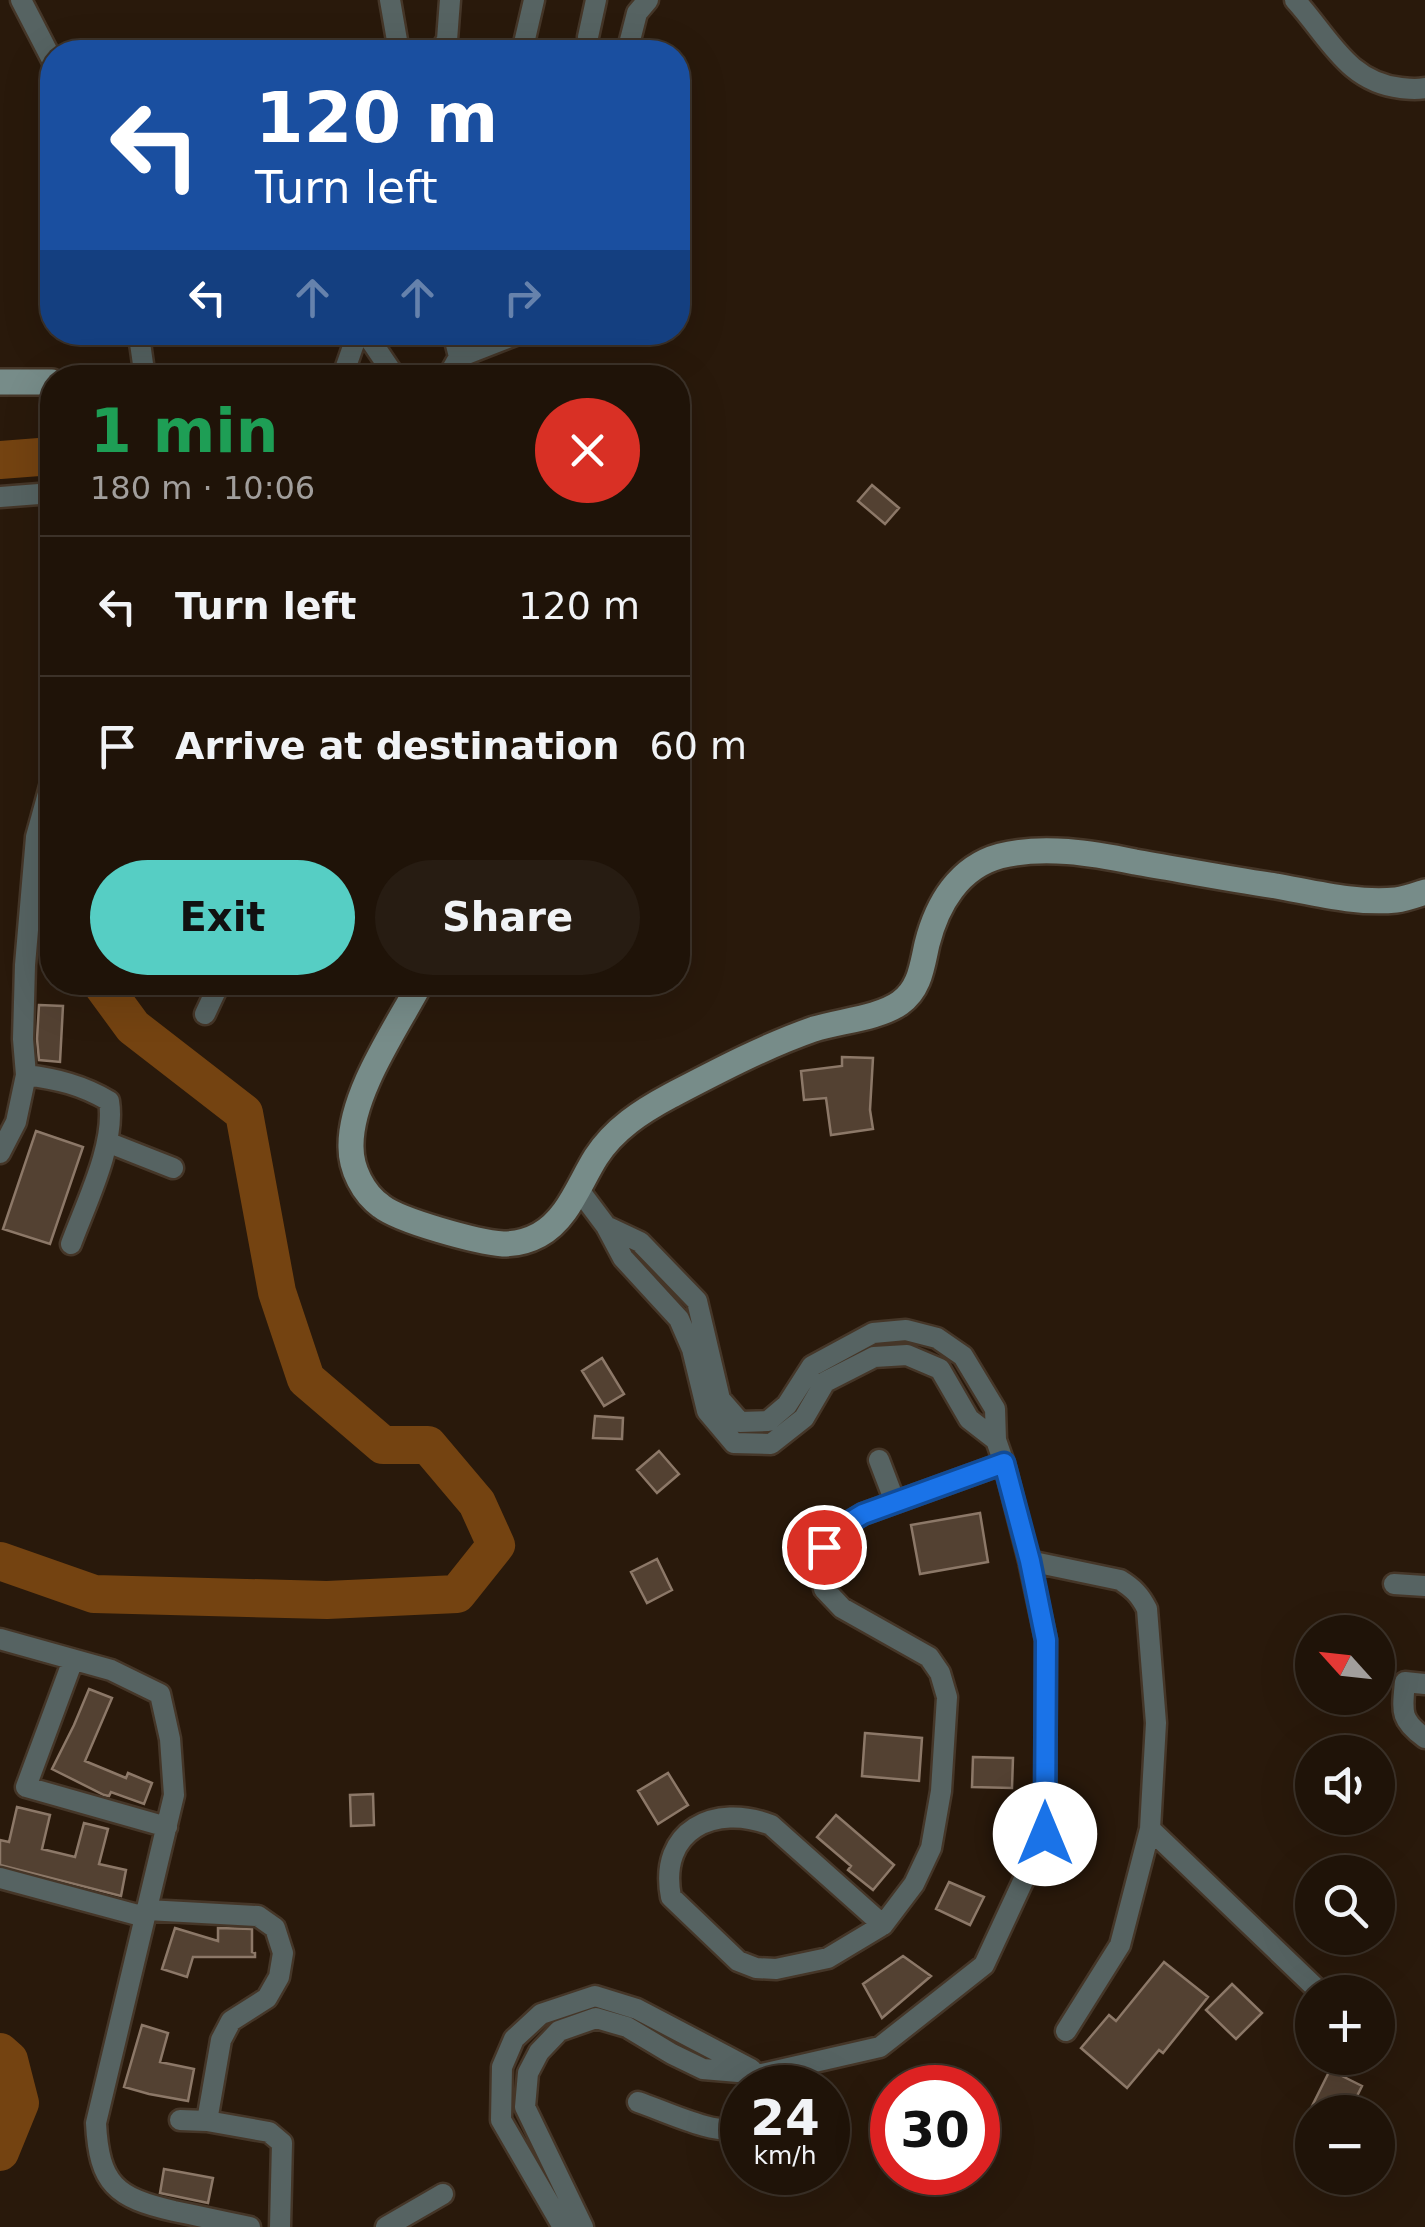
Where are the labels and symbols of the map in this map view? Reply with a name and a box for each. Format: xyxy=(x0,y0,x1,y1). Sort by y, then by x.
pin xyxy=(782,1505,867,1590)
north arrow xyxy=(1295,1615,1395,1715)
position arrow xyxy=(993,1782,1097,1886)
speed limit sign: 30 xyxy=(870,2065,1000,2195)

